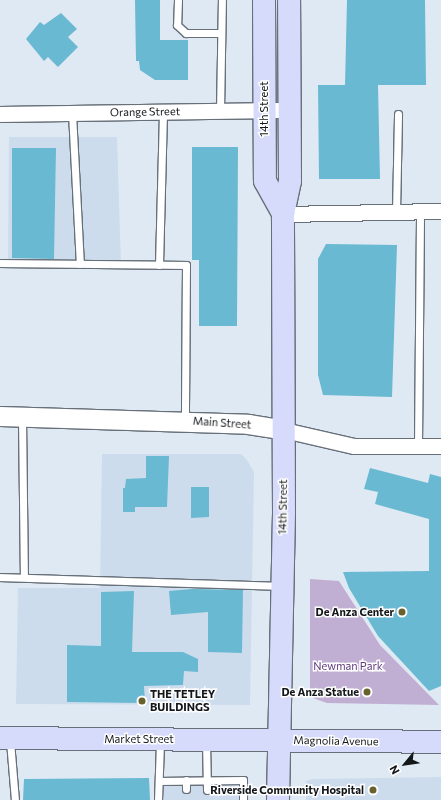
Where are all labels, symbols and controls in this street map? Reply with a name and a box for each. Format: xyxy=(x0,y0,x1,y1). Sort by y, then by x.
street label: 14th Street xyxy=(257,81,271,137)
street label: Orange Street xyxy=(110,105,180,119)
street label: Main Street xyxy=(192,414,252,432)
street label: 14th Street xyxy=(276,479,290,535)
place label: De Anza Center xyxy=(316,605,394,619)
marker: De Anza Center xyxy=(397,607,407,617)
park label: Newman Park xyxy=(313,659,383,673)
place label: De Anza Statue xyxy=(282,685,359,699)
marker: De Anza Statue xyxy=(362,687,372,697)
place label: THE TETLEY BUILDINGS xyxy=(150,688,215,714)
marker: THE TETLEY BUILDINGS xyxy=(137,696,147,706)
street label: Market Street xyxy=(104,732,174,746)
street label: Magnolia Avenue xyxy=(293,734,379,748)
north arrow xyxy=(385,744,425,784)
text: N xyxy=(386,763,402,777)
place label: Riverside Community Hospital xyxy=(210,783,364,797)
marker: Riverside Community Hospital xyxy=(367,784,379,796)

